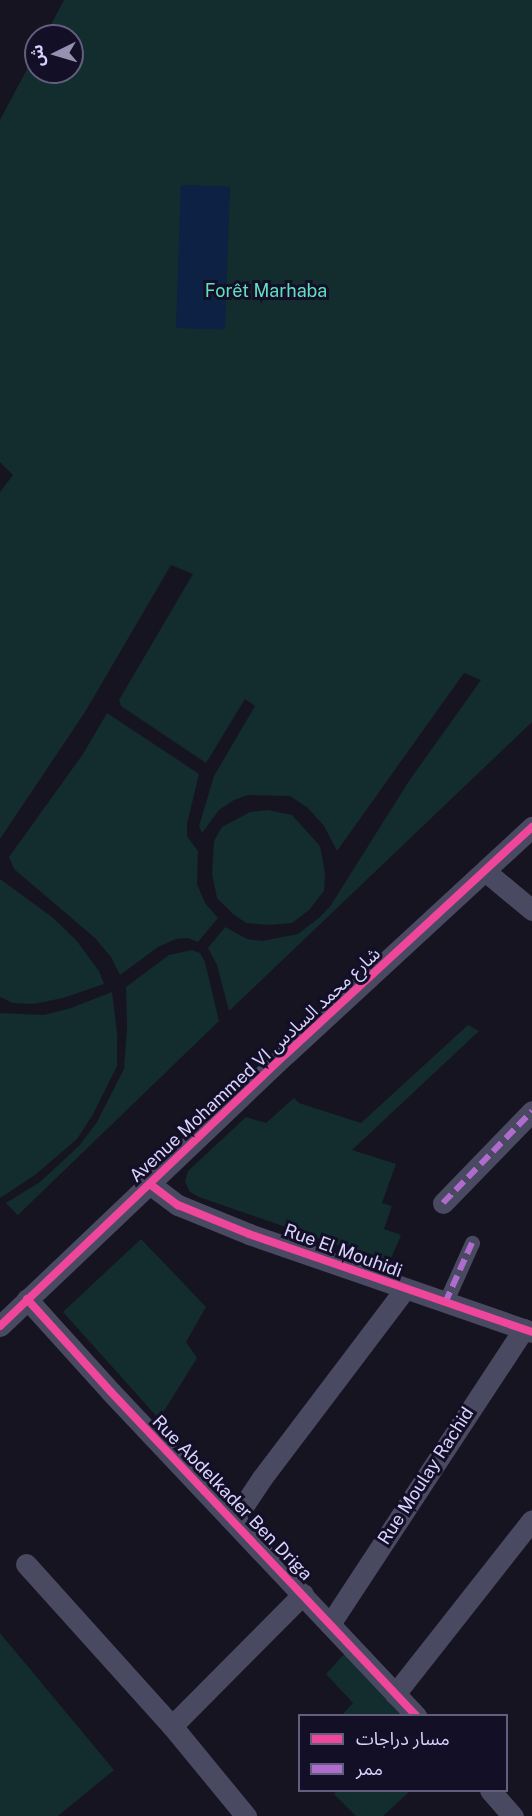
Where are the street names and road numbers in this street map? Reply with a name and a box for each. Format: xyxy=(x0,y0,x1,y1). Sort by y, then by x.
street label: Avenue Mohammed VI شارع محمد السادس xyxy=(125,943,385,1187)
street label: Rue El Mouhidi xyxy=(281,1220,405,1282)
street label: Rue Moulay Rachid xyxy=(373,1403,479,1549)
street label: Rue Abdelkader Ben Driga xyxy=(147,1411,317,1585)

